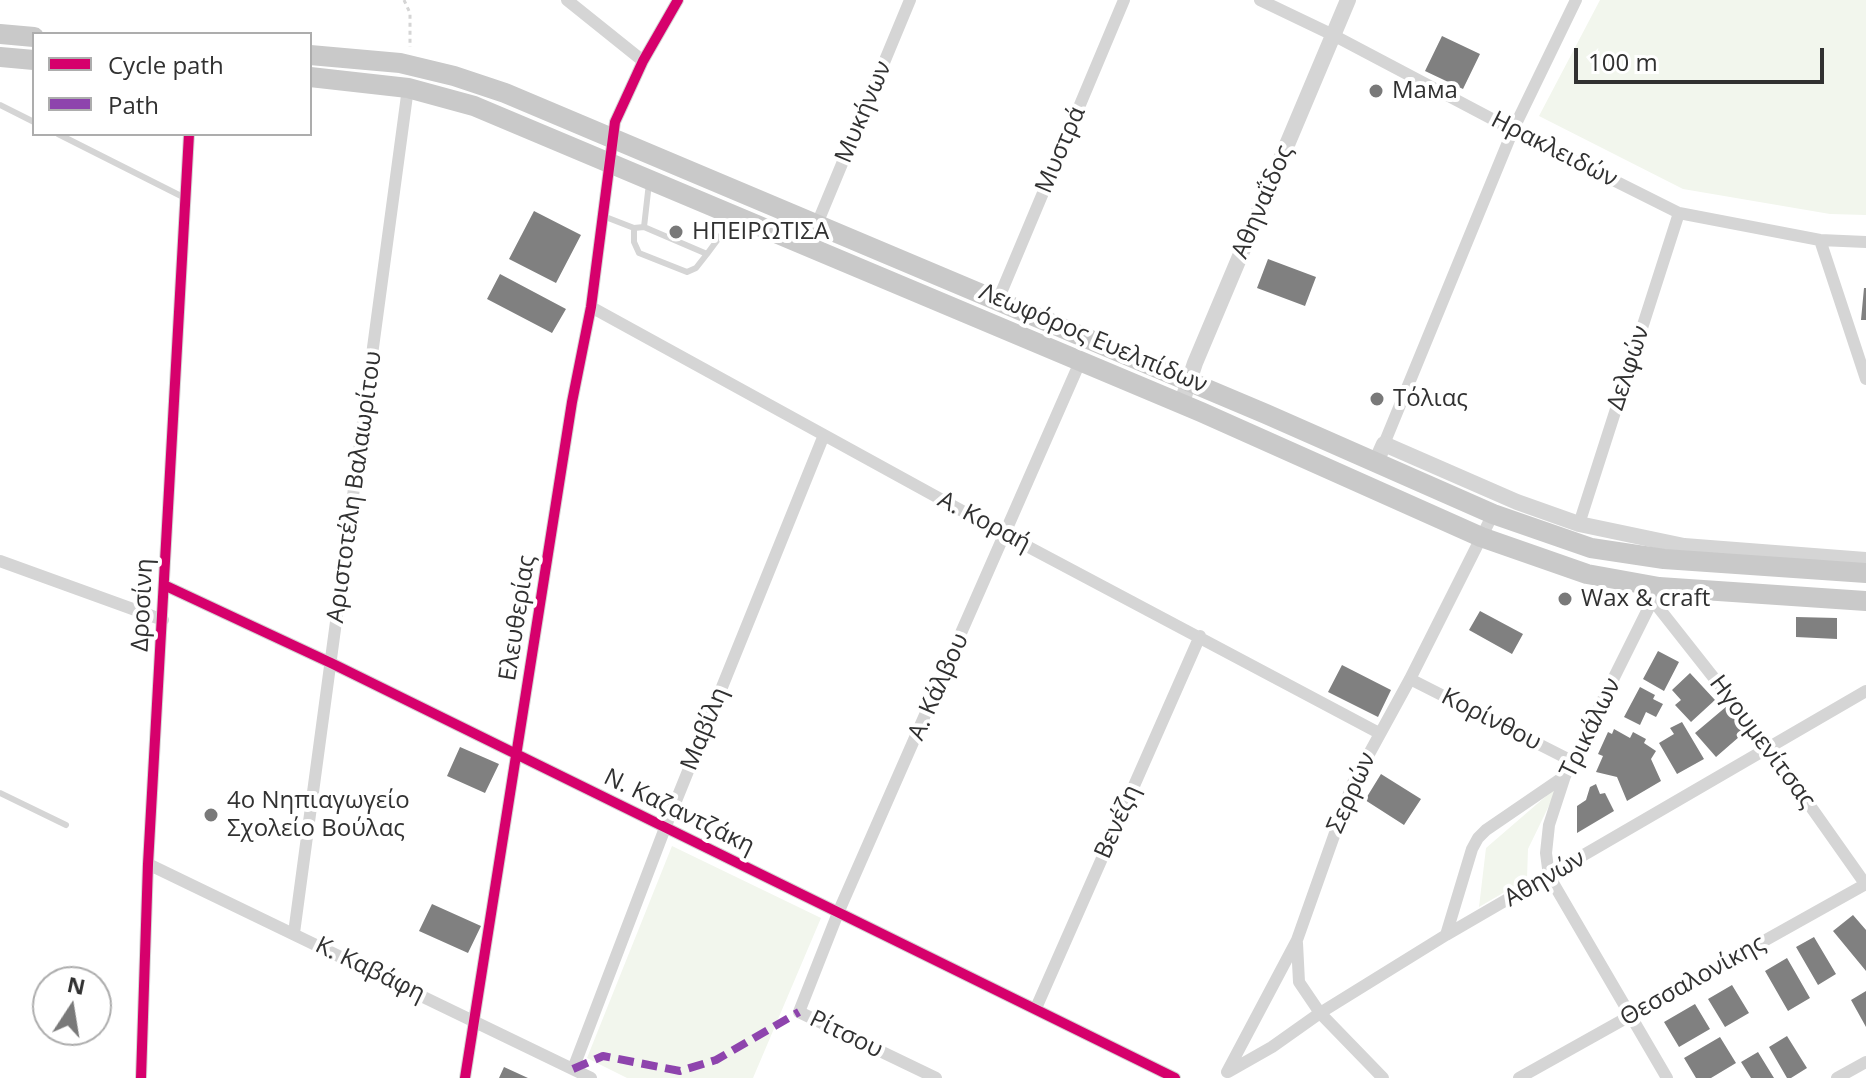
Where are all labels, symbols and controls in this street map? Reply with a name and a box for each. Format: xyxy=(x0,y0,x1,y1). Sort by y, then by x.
legend xyxy=(32,32,312,136)
scale bar xyxy=(1578,32,1828,82)
text: 100 m xyxy=(1588,45,1658,78)
text: Cycle path xyxy=(108,48,224,81)
street label: Μυκήνων xyxy=(830,57,898,167)
place label: Мама xyxy=(1392,77,1458,105)
marker: Мама xyxy=(1367,82,1385,100)
text: Path xyxy=(108,88,159,121)
street label: Μυστρά xyxy=(1030,102,1092,198)
street label: Ηρακλειδών xyxy=(1486,106,1622,194)
street label: Αθηναΐδος xyxy=(1226,141,1300,263)
place label: ΗΠΕΙΡΩΤΙΣΑ xyxy=(692,218,829,246)
marker: ΗΠΕΙΡΩΤΙΣΑ xyxy=(667,223,685,241)
street label: Λεωφόρος Ευελπίδων xyxy=(975,278,1211,400)
street label: Δελφών xyxy=(1602,322,1656,414)
street label: Αριστοτέλη Βαλαωρίτου xyxy=(322,349,388,625)
place label: Τόλιας xyxy=(1393,385,1468,413)
marker: Τόλιας xyxy=(1368,390,1386,408)
street label: Α. Κοραή xyxy=(933,486,1035,558)
street label: Ελευθερίας xyxy=(494,553,542,683)
street label: Δροσίνη xyxy=(126,558,160,652)
place label: Wax & craft xyxy=(1581,585,1710,613)
marker: Wax & craft xyxy=(1556,590,1574,608)
street label: A. Κάλβου xyxy=(903,629,975,745)
street label: Ηγουμενίτσας xyxy=(1703,670,1821,814)
street label: Τρικάλων xyxy=(1555,673,1627,783)
street label: Μαβίλη xyxy=(675,683,735,775)
street label: Κορίνθου xyxy=(1436,683,1546,757)
street label: Σερρών xyxy=(1321,748,1383,838)
street label: Ν. Καζαντζάκη xyxy=(599,763,759,861)
street label: Βενέζη xyxy=(1089,781,1147,863)
place label: 4ο Νηπιαγωγείο Σχολείο Βούλας xyxy=(227,787,410,843)
marker: 4ο Νηπιαγωγείο Σχολείο Βούλας xyxy=(202,806,220,824)
street label: Αθηνών xyxy=(1499,844,1591,914)
street label: Θεσσαλονίκης xyxy=(1615,929,1771,1033)
street label: Κ. Καβάφη xyxy=(311,931,429,1009)
north arrow xyxy=(32,966,112,1046)
text: N xyxy=(65,968,88,1001)
street label: Ρίτσου xyxy=(805,1005,887,1065)

